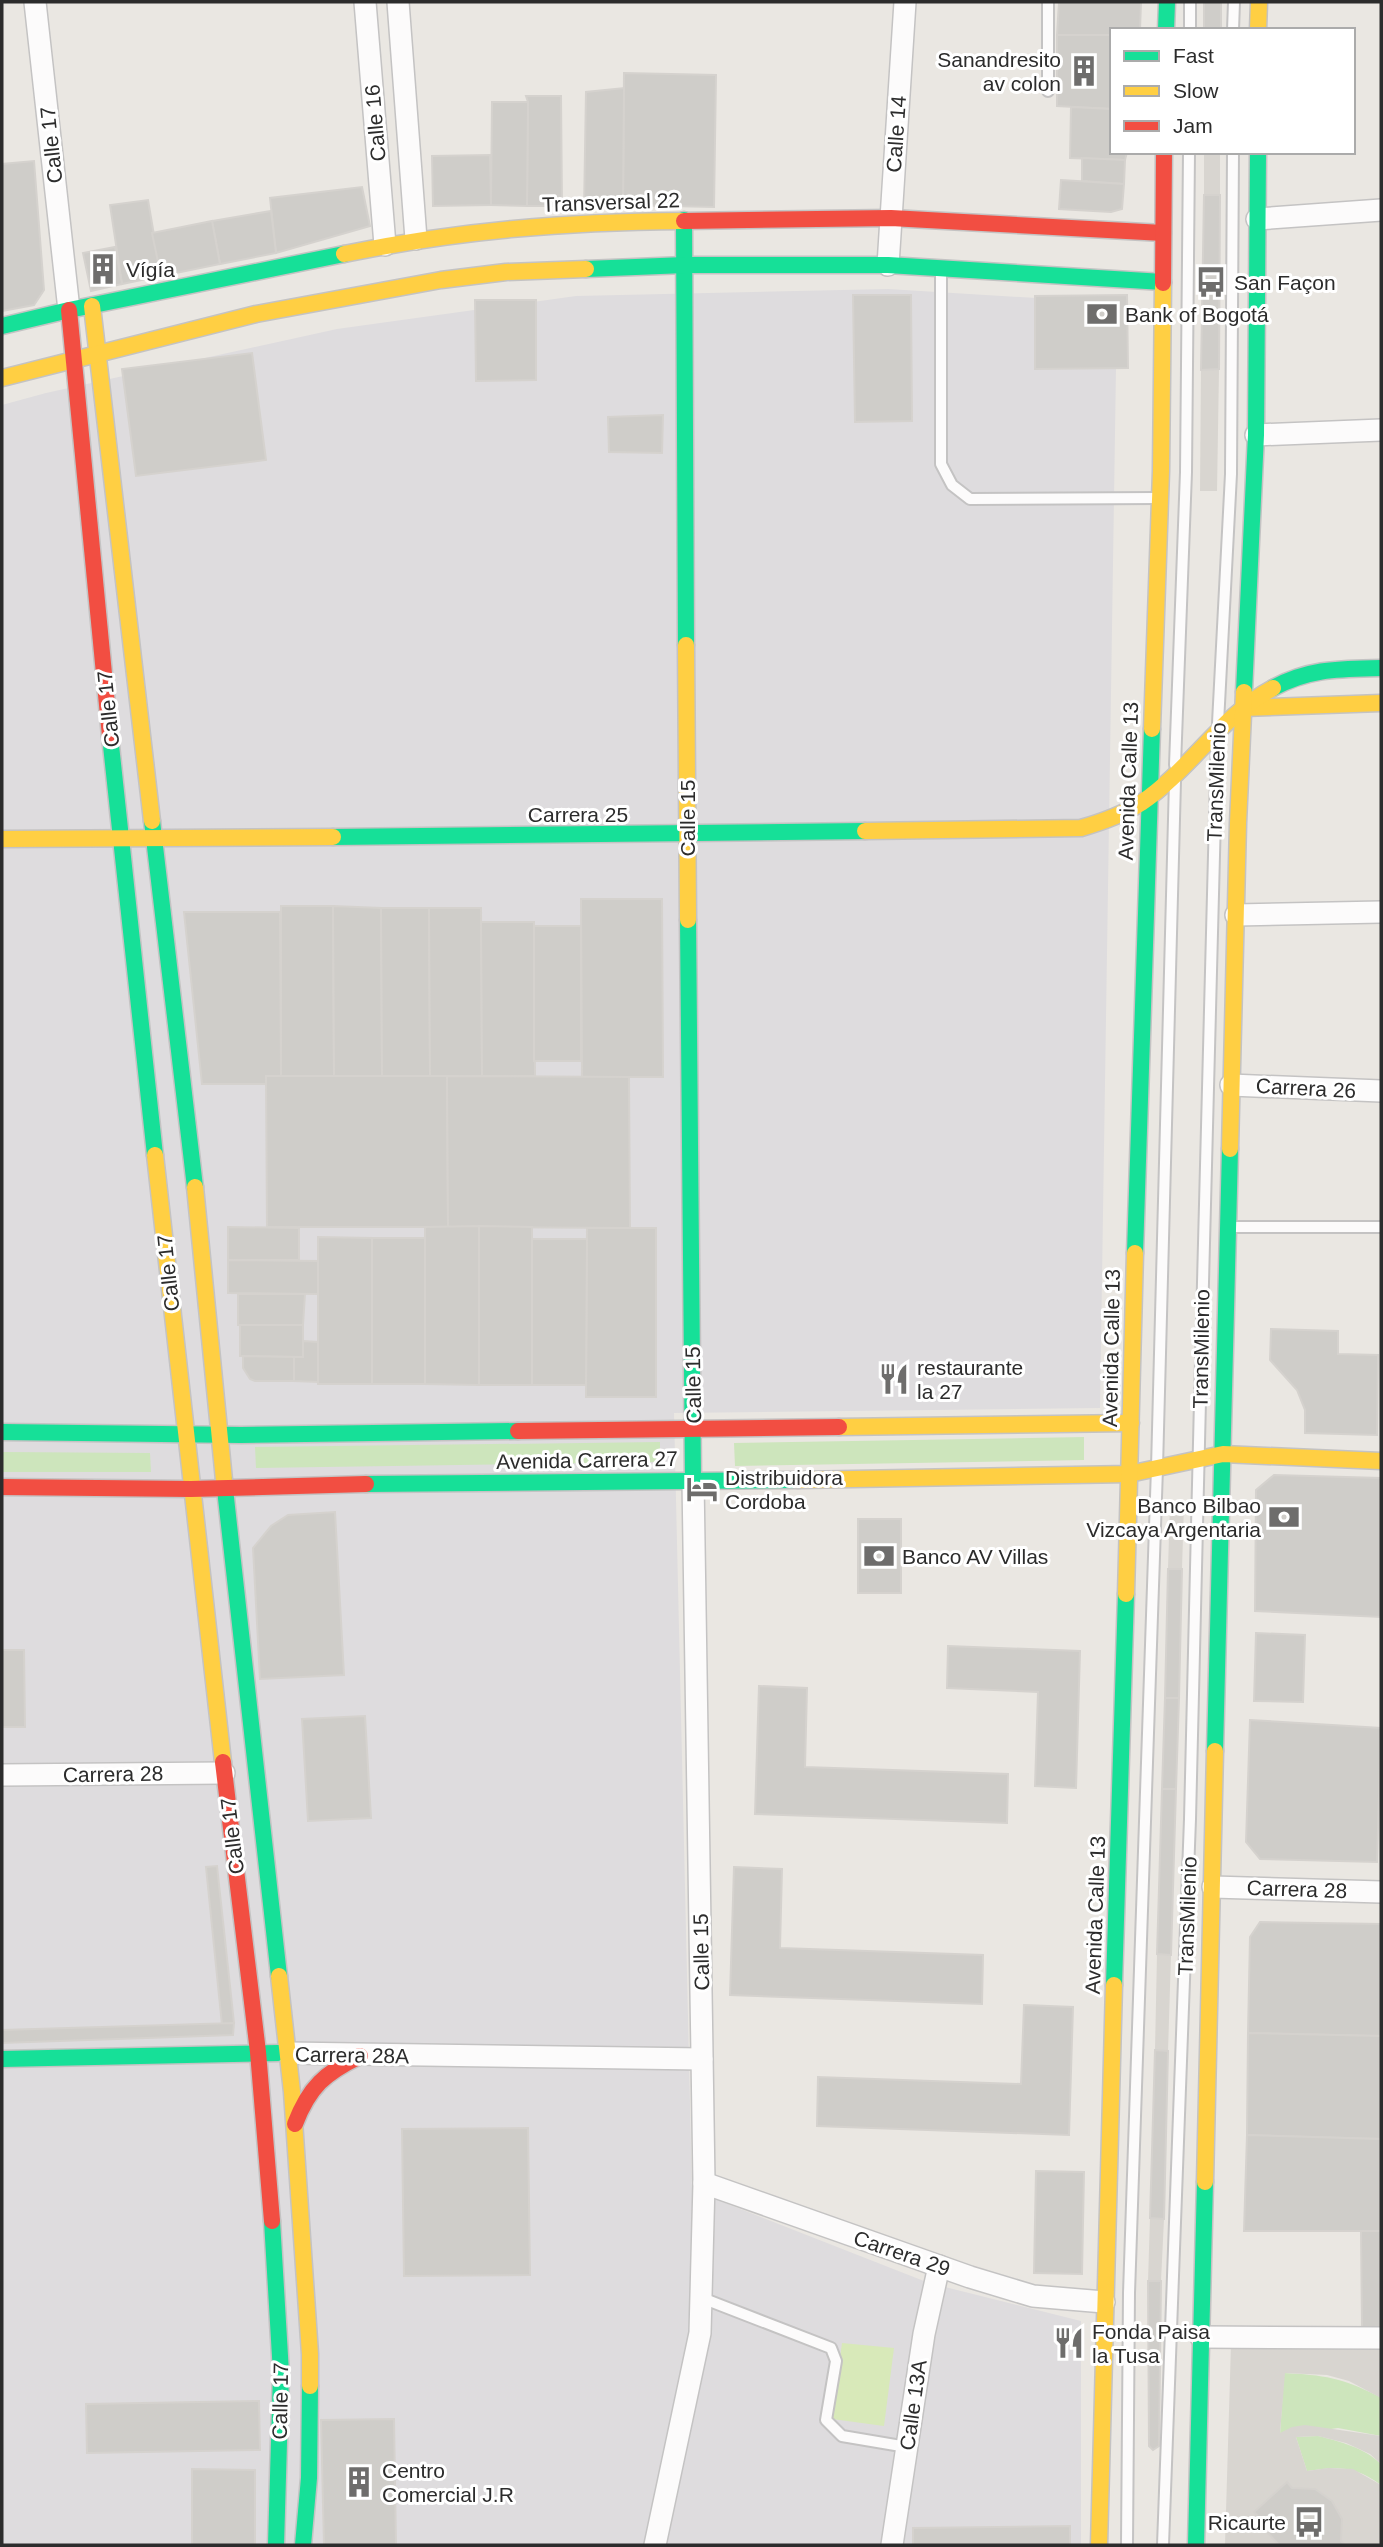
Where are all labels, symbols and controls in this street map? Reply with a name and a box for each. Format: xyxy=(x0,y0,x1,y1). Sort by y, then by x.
legend xyxy=(1110,28,1355,154)
text: Fast xyxy=(1173,44,1214,67)
place label: Sanandresito av colon xyxy=(937,48,1061,95)
building icon: Sanandresito av colon xyxy=(1067,54,1101,88)
text: Slow xyxy=(1173,79,1219,102)
street label: Calle 16 xyxy=(360,84,390,162)
street label: Calle 14 xyxy=(882,94,910,173)
street label: Calle 17 xyxy=(36,105,66,185)
text: Jam xyxy=(1173,114,1213,137)
street label: Transversal 22 xyxy=(542,188,680,216)
building icon: Vígía xyxy=(86,252,120,286)
place label: Vígía xyxy=(126,258,175,281)
bus stop icon: San Façon xyxy=(1194,265,1228,299)
place label: San Façon xyxy=(1234,271,1336,294)
bank icon: Bank of Bogotá xyxy=(1085,297,1119,331)
place label: Bank of Bogotá xyxy=(1125,303,1269,326)
street label: Calle 17 xyxy=(93,669,123,749)
street label: Avenida Calle 13 xyxy=(1114,701,1142,861)
street label: TransMilenio xyxy=(1202,722,1230,842)
street label: Calle 15 xyxy=(676,779,699,857)
street label: Carrera 25 xyxy=(528,803,628,826)
street label: Carrera 26 xyxy=(1255,1074,1357,1102)
street label: Calle 17 xyxy=(153,1233,183,1313)
street label: Avenida Calle 13 xyxy=(1098,1269,1124,1427)
street label: TransMilenio xyxy=(1188,1289,1214,1409)
street label: Calle 15 xyxy=(681,1346,705,1424)
place label: restaurante la 27 xyxy=(917,1356,1023,1403)
restaurant icon: restaurante la 27 xyxy=(877,1362,911,1396)
street label: Avenida Carrera 27 xyxy=(496,1447,678,1473)
place label: Distribuidora Cordoba xyxy=(725,1466,843,1513)
hotel icon: Distribuidora Cordoba xyxy=(685,1472,719,1506)
place label: Banco Bilbao Vizcaya Argentaria xyxy=(1086,1494,1261,1541)
bank icon: Banco Bilbao Vizcaya Argentaria xyxy=(1267,1500,1301,1534)
bank icon: Banco AV Villas xyxy=(862,1539,896,1573)
place label: Banco AV Villas xyxy=(902,1545,1048,1568)
street label: Carrera 28 xyxy=(63,1762,163,1786)
street label: Calle 17 xyxy=(216,1796,248,1876)
street label: Avenida Calle 13 xyxy=(1081,1835,1109,1995)
street label: TransMilenio xyxy=(1173,1856,1201,1976)
street label: Carrera 28 xyxy=(1246,1876,1348,1902)
street label: Calle 15 xyxy=(689,1913,713,1991)
street label: Carrera 28A xyxy=(295,2043,409,2067)
street label: Carrera 29 xyxy=(851,2226,953,2280)
place label: Fonda Paisa la Tusa xyxy=(1092,2320,1210,2367)
restaurant icon: Fonda Paisa la Tusa xyxy=(1052,2326,1086,2360)
street label: Calle 13A xyxy=(895,2358,931,2452)
street label: Calle 17 xyxy=(268,2362,292,2440)
place label: Centro Comercial J.R xyxy=(382,2459,514,2506)
building icon: Centro Comercial J.R xyxy=(342,2465,376,2499)
bus stop icon: Ricaurte xyxy=(1292,2505,1326,2539)
place label: Ricaurte xyxy=(1208,2511,1286,2534)

